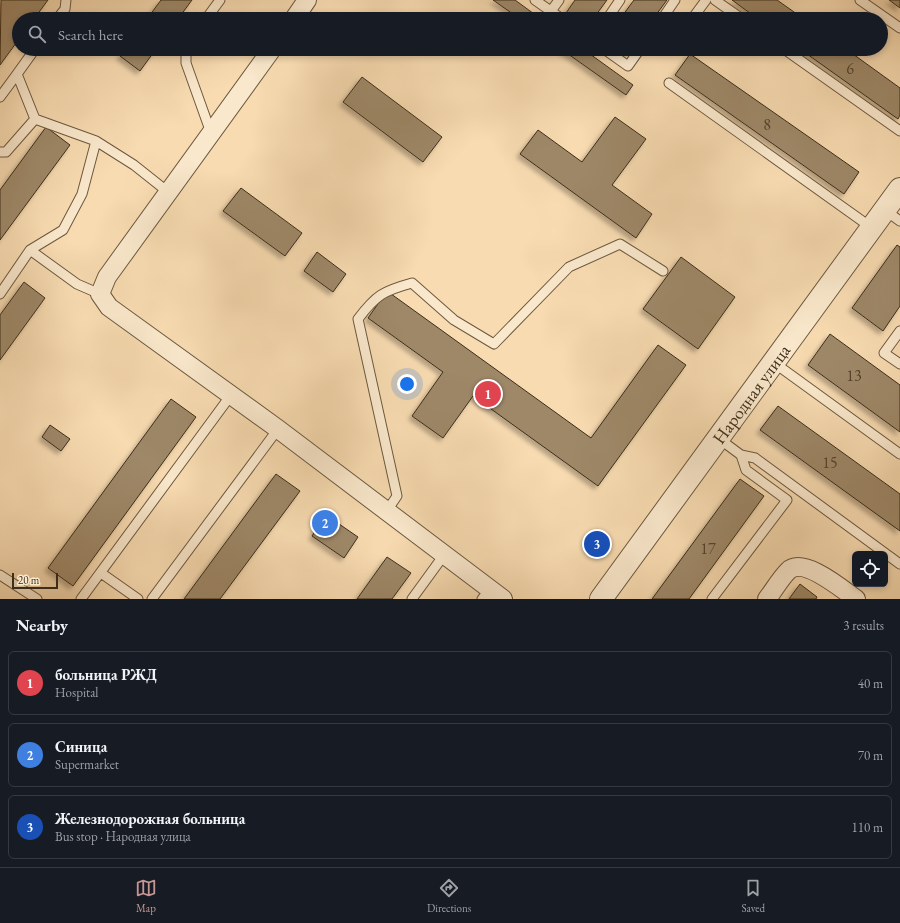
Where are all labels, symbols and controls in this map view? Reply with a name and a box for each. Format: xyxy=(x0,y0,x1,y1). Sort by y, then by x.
search box xyxy=(12,12,888,56)
icon: search xyxy=(26,23,48,45)
text: Search here xyxy=(58,25,123,44)
house number: 6 xyxy=(846,58,854,79)
house number: 8 xyxy=(763,114,771,135)
street label: Народная улица xyxy=(707,339,795,448)
house number: 13 xyxy=(846,365,862,386)
your location xyxy=(397,374,417,394)
pin: 1 xyxy=(475,379,501,409)
house number: 15 xyxy=(822,452,838,473)
pin: 2 xyxy=(312,508,338,538)
pin: 3 xyxy=(584,529,610,559)
house number: 17 xyxy=(700,538,716,559)
map controls xyxy=(852,551,888,587)
button: locate xyxy=(852,551,888,587)
scale bar xyxy=(12,571,58,590)
text: 20 m xyxy=(18,573,39,587)
text: Nearby xyxy=(16,614,68,636)
text: 3 results xyxy=(843,617,884,634)
text: больница РЖД xyxy=(55,665,157,684)
text: 1 xyxy=(27,675,33,692)
text: 40 m xyxy=(858,675,883,692)
text: Hospital xyxy=(55,684,99,701)
text: Синица xyxy=(55,737,107,756)
text: 2 xyxy=(27,747,33,764)
text: 70 m xyxy=(858,747,883,764)
text: Supermarket xyxy=(55,756,119,773)
text: Железнодорожная больница xyxy=(55,809,245,828)
text: 3 xyxy=(27,819,33,836)
text: 110 m xyxy=(852,819,883,836)
text: Bus stop · Народная улица xyxy=(55,828,191,845)
tab: Map xyxy=(135,877,157,915)
tab: Directions xyxy=(427,877,471,915)
tab: Saved xyxy=(741,877,765,915)

